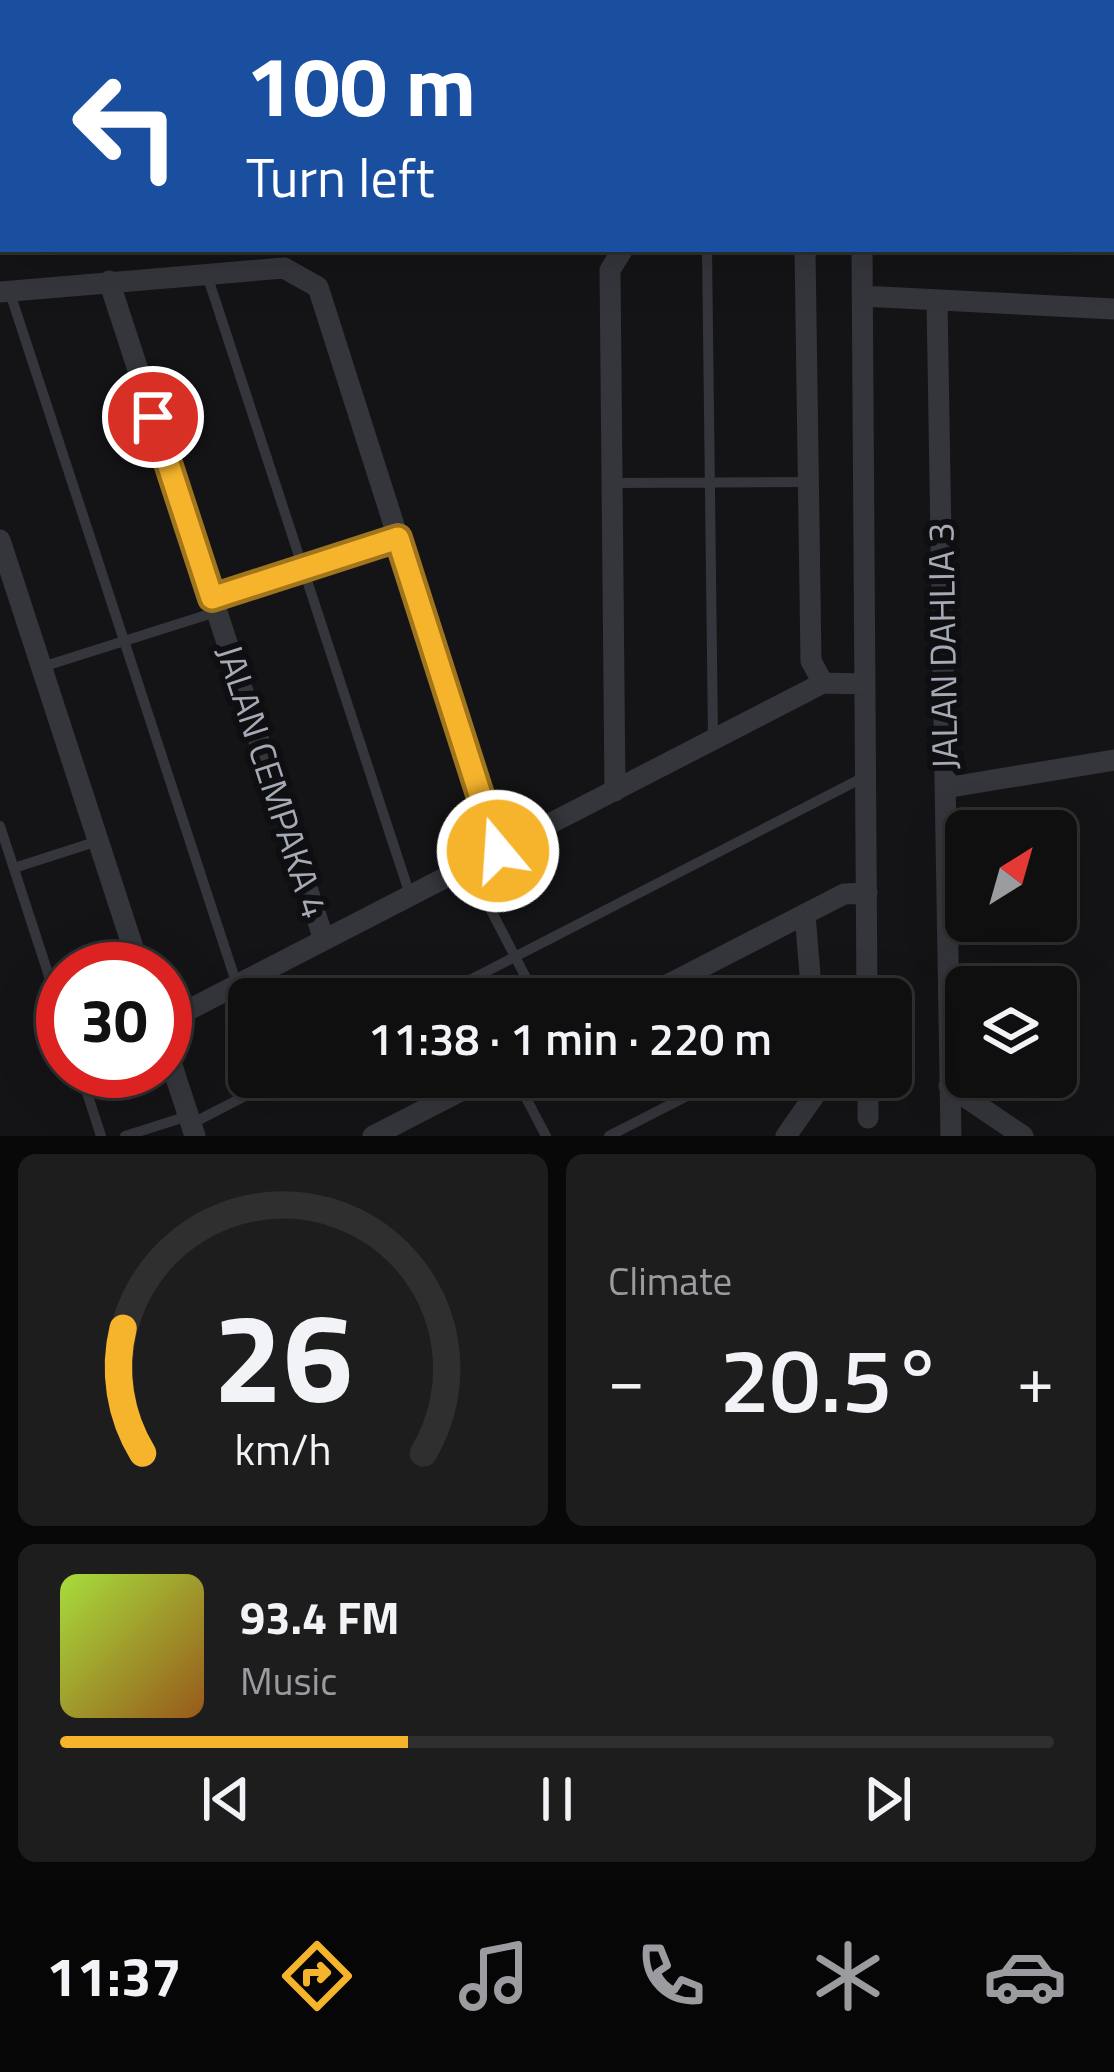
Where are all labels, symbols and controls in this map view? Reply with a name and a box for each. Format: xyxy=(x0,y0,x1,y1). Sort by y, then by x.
text: 100 m xyxy=(246,21,476,149)
icon: left xyxy=(48,48,204,204)
text: Turn left xyxy=(246,136,435,218)
pin xyxy=(102,366,204,468)
icon: arrive xyxy=(120,384,186,450)
street label: JALAN DAHLIA 3 xyxy=(912,522,972,770)
street label: JALAN CEMPAKA 4 xyxy=(203,637,343,925)
position arrow xyxy=(435,788,561,914)
north arrow xyxy=(945,810,1077,942)
map controls xyxy=(945,810,1077,1098)
speed limit sign: 30 xyxy=(36,942,192,1098)
button: layers xyxy=(945,966,1077,1098)
text: 11:38 · 1 min · 220 m xyxy=(368,1004,772,1072)
text: Climate xyxy=(608,1251,732,1310)
text: 26 xyxy=(213,1261,353,1450)
text: 20.5° xyxy=(719,1310,943,1447)
text: − xyxy=(608,1328,645,1429)
text: + xyxy=(1017,1328,1054,1429)
text: km/h xyxy=(234,1416,332,1482)
text: 93.4 FM xyxy=(240,1583,400,1651)
text: Music xyxy=(240,1651,337,1710)
icon: previous xyxy=(193,1766,259,1832)
icon: pause xyxy=(524,1766,590,1832)
icon: next xyxy=(855,1766,921,1832)
icon: directions xyxy=(275,1934,359,2018)
icon: music xyxy=(452,1934,536,2018)
icon: phone xyxy=(629,1934,713,2018)
icon: climate xyxy=(806,1934,890,2018)
icon: car xyxy=(983,1934,1067,2018)
text: 11:37 xyxy=(47,1935,181,2017)

